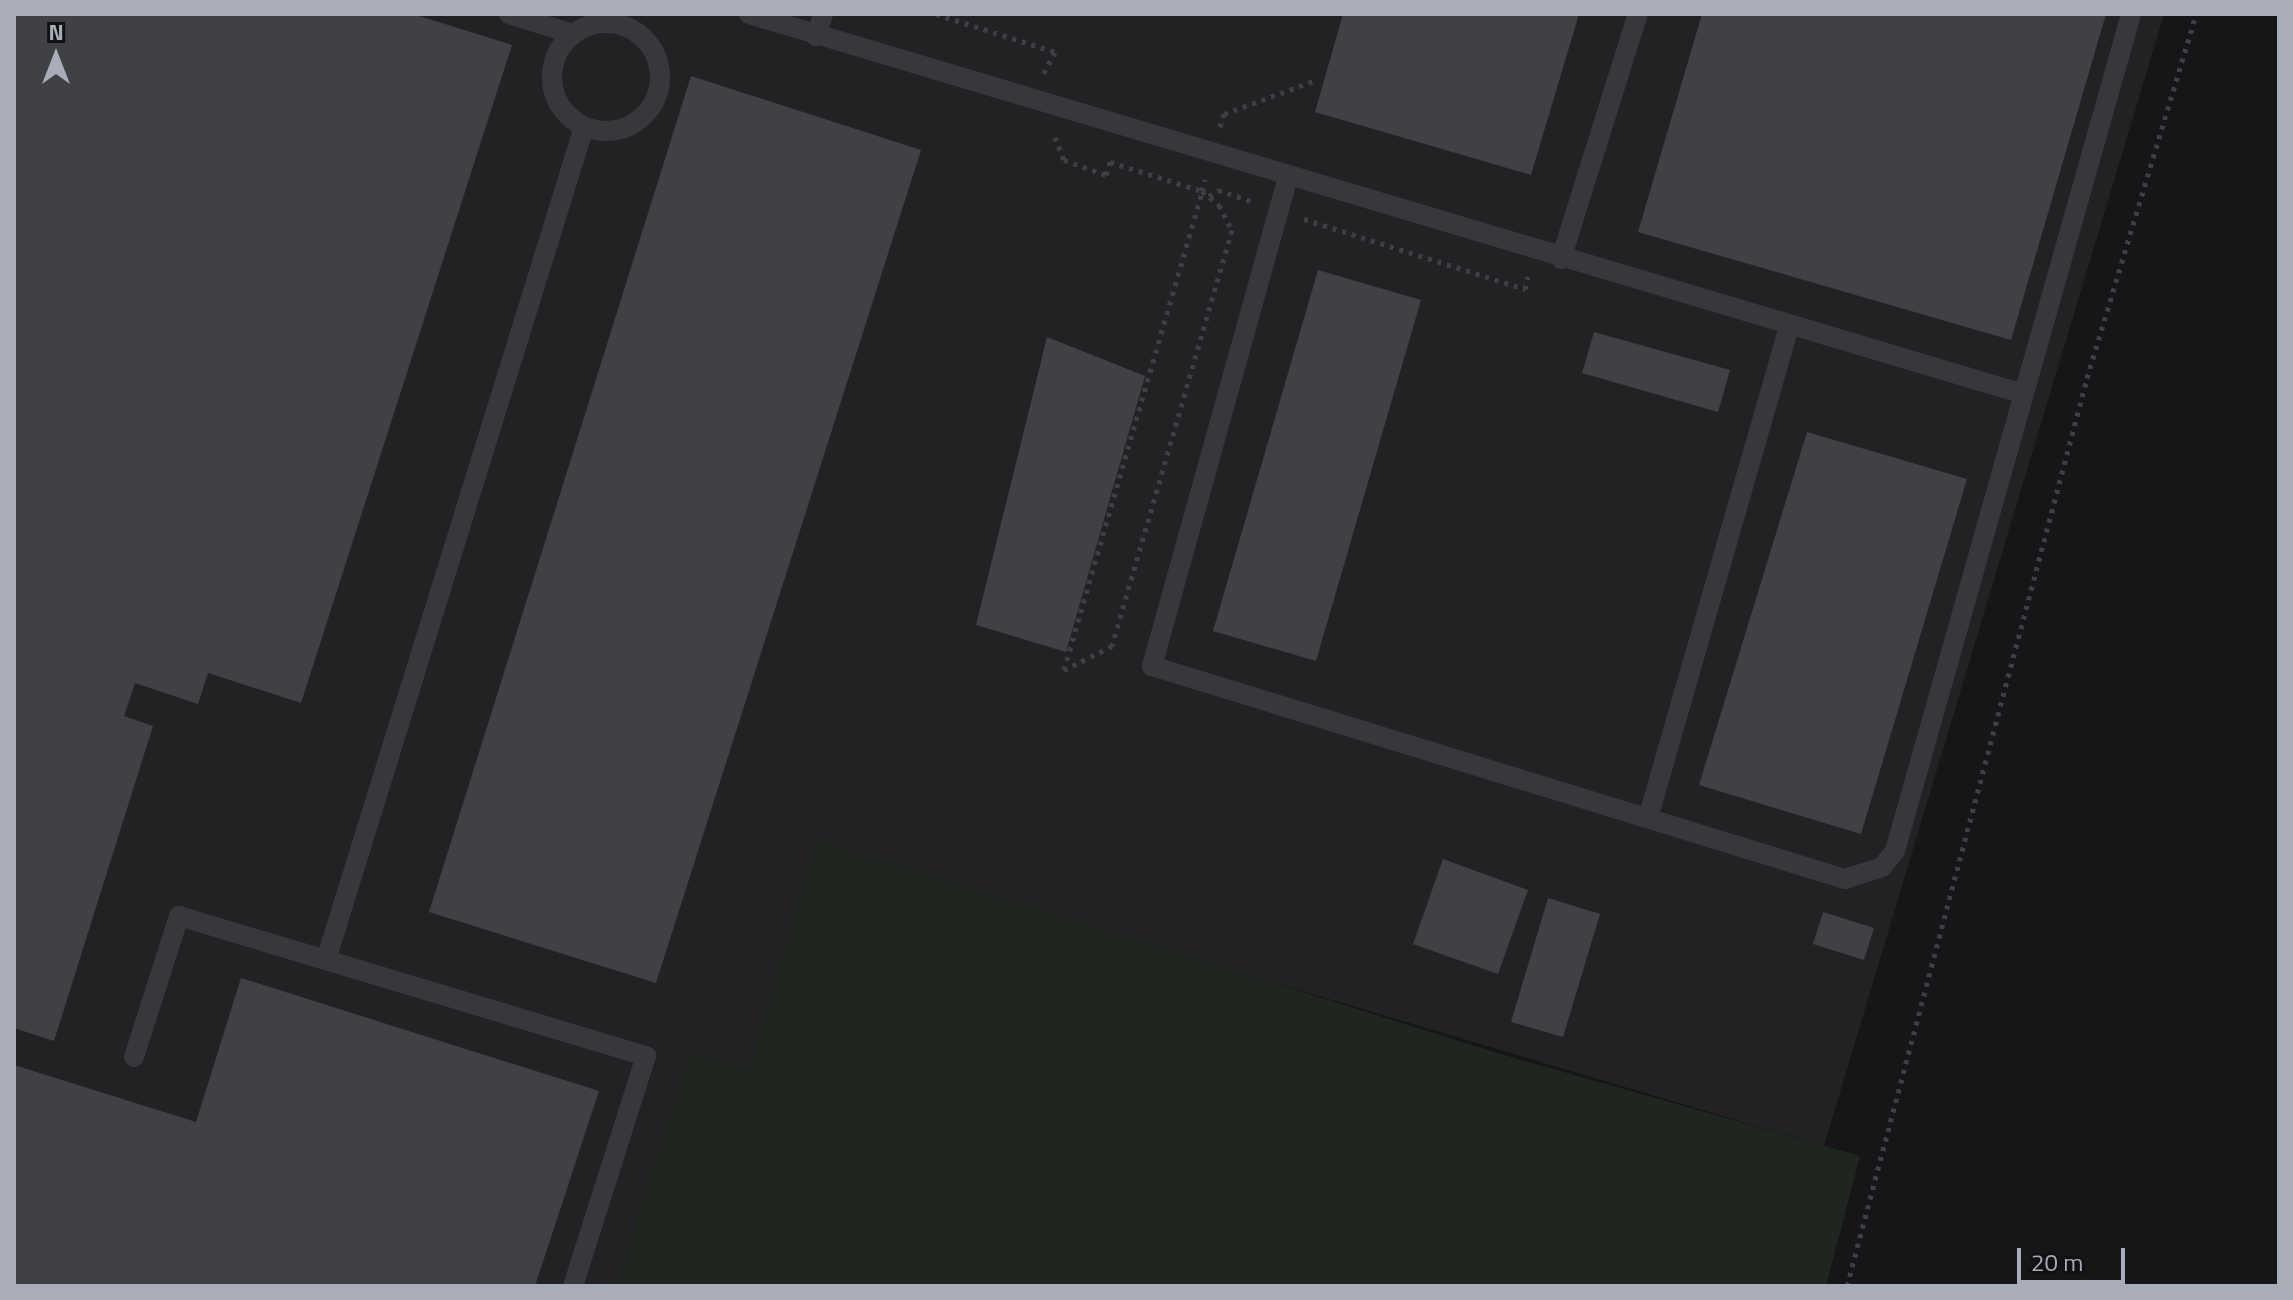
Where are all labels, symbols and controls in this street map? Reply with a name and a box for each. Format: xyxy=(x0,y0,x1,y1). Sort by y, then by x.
text: N xyxy=(48,15,64,49)
north arrow xyxy=(16,16,96,96)
scale bar xyxy=(2021,1232,2129,1282)
text: 20 m xyxy=(2031,1244,2083,1280)

